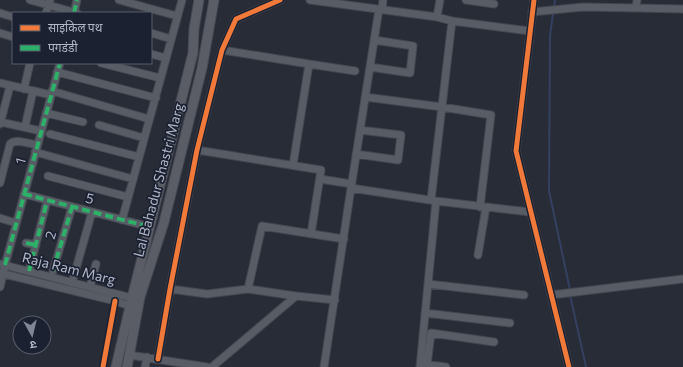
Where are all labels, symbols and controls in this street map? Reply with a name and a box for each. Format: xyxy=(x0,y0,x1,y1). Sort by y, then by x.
legend xyxy=(12,12,152,64)
text: साइकिल पथ xyxy=(48,20,103,35)
text: पगडंडी xyxy=(48,40,78,54)
street label: Lal Bahadur Shastri Marg xyxy=(129,101,187,259)
street label: 1 xyxy=(11,156,29,166)
street label: 5 xyxy=(84,189,96,207)
street label: 2 xyxy=(41,229,59,241)
street label: Raja Ram Marg xyxy=(21,248,118,288)
north arrow xyxy=(12,315,52,355)
text: उ xyxy=(29,339,38,352)

